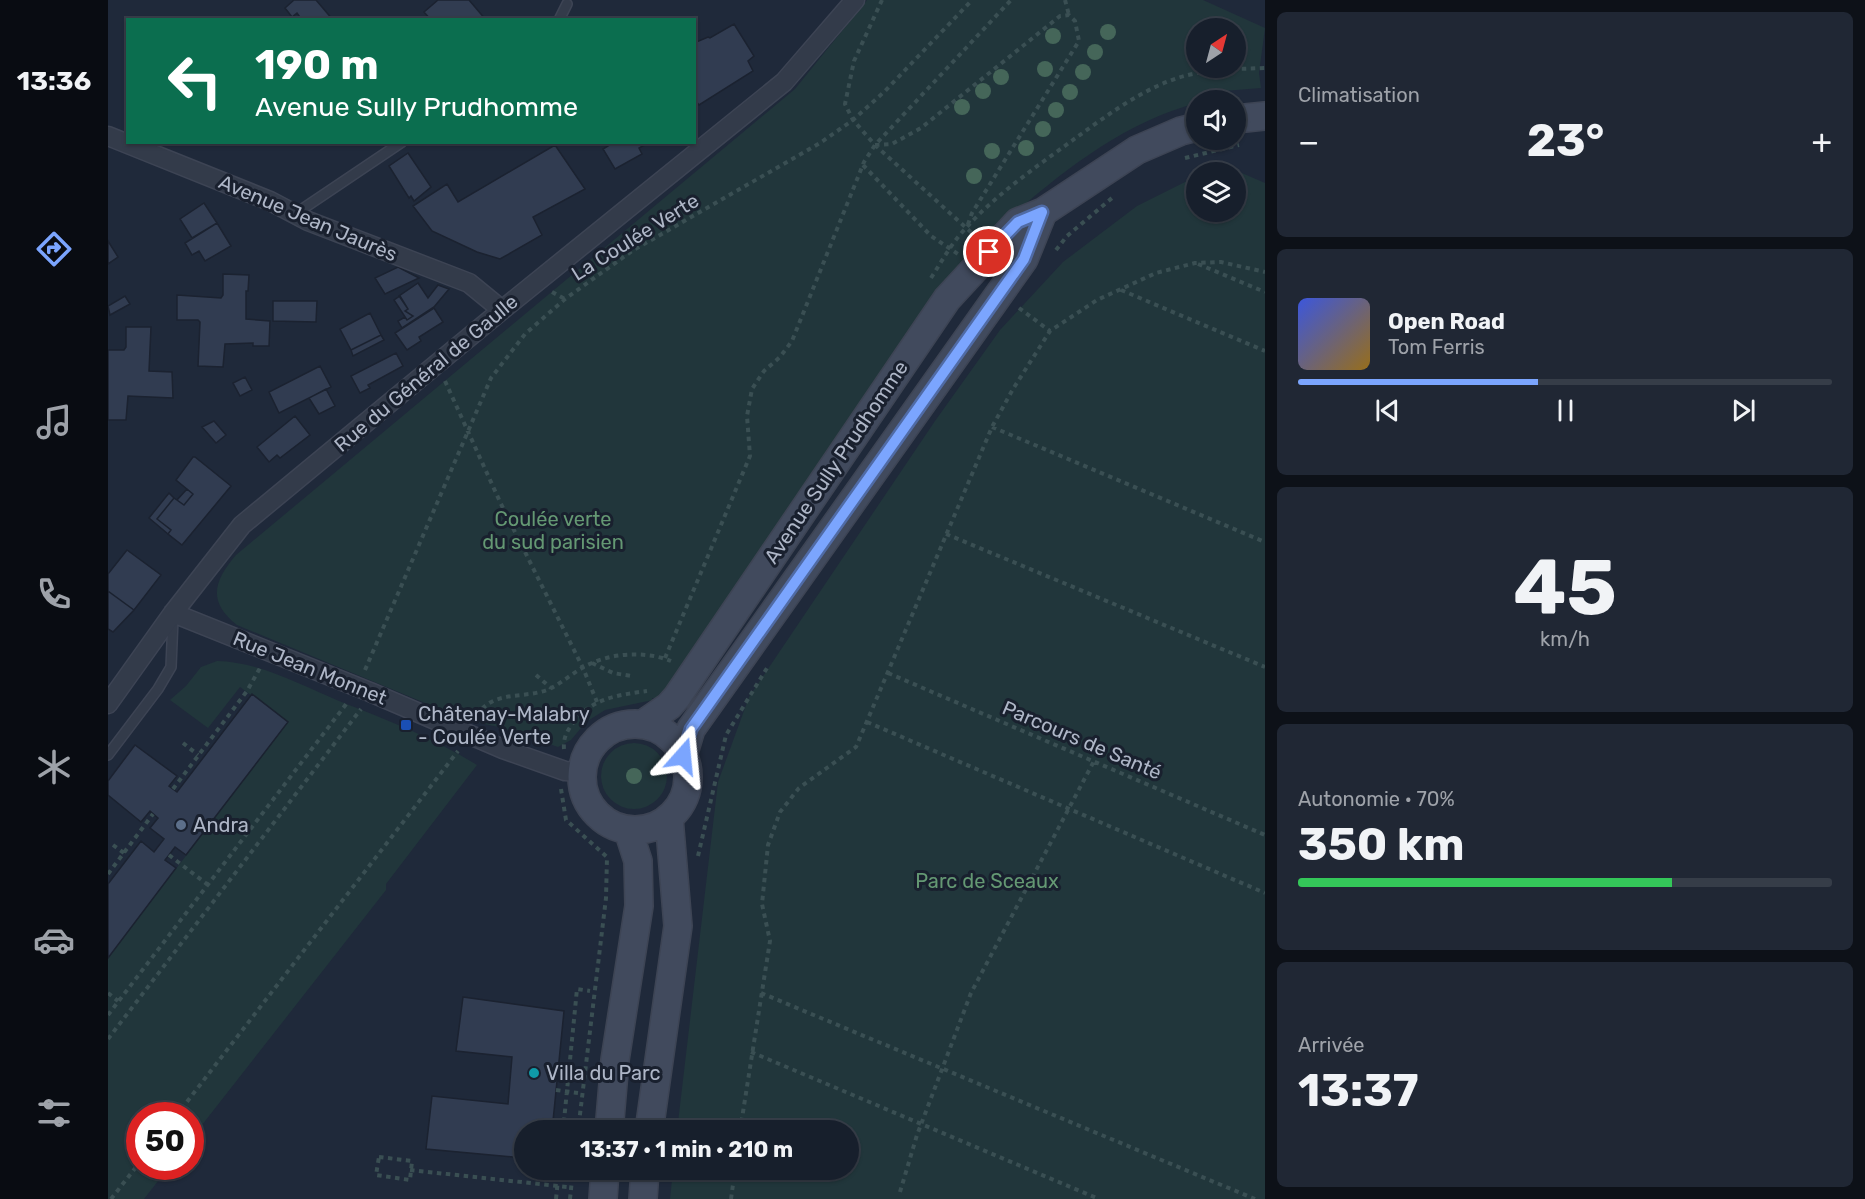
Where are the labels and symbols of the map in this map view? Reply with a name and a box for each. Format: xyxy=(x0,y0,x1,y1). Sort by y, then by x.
north arrow xyxy=(1186,18,1246,78)
street label: Avenue Jean Jaurès xyxy=(215,170,401,266)
street label: La Coulée Verte xyxy=(567,188,703,286)
pin xyxy=(963,226,1014,277)
street label: Rue du Général de Gaulle xyxy=(329,289,523,457)
street label: Avenue Sully Prudhomme xyxy=(759,356,913,568)
park label: Coulée verte du sud parisien xyxy=(482,507,624,554)
street label: Rue Jean Monnet xyxy=(230,626,391,710)
street label: Parcours de Santé xyxy=(999,696,1165,784)
place label: Châtenay-Malabry - Coulée Verte xyxy=(418,702,590,749)
marker: Châtenay-Malabry - Coulée Verte xyxy=(399,718,413,732)
position arrow xyxy=(651,724,715,788)
place label: Andra xyxy=(193,813,249,837)
marker: Andra xyxy=(174,818,188,832)
park label: Parc de Sceaux xyxy=(915,869,1059,893)
place label: Villa du Parc xyxy=(546,1061,661,1085)
marker: Villa du Parc xyxy=(527,1066,541,1080)
speed limit sign: 50 xyxy=(126,1102,204,1180)

